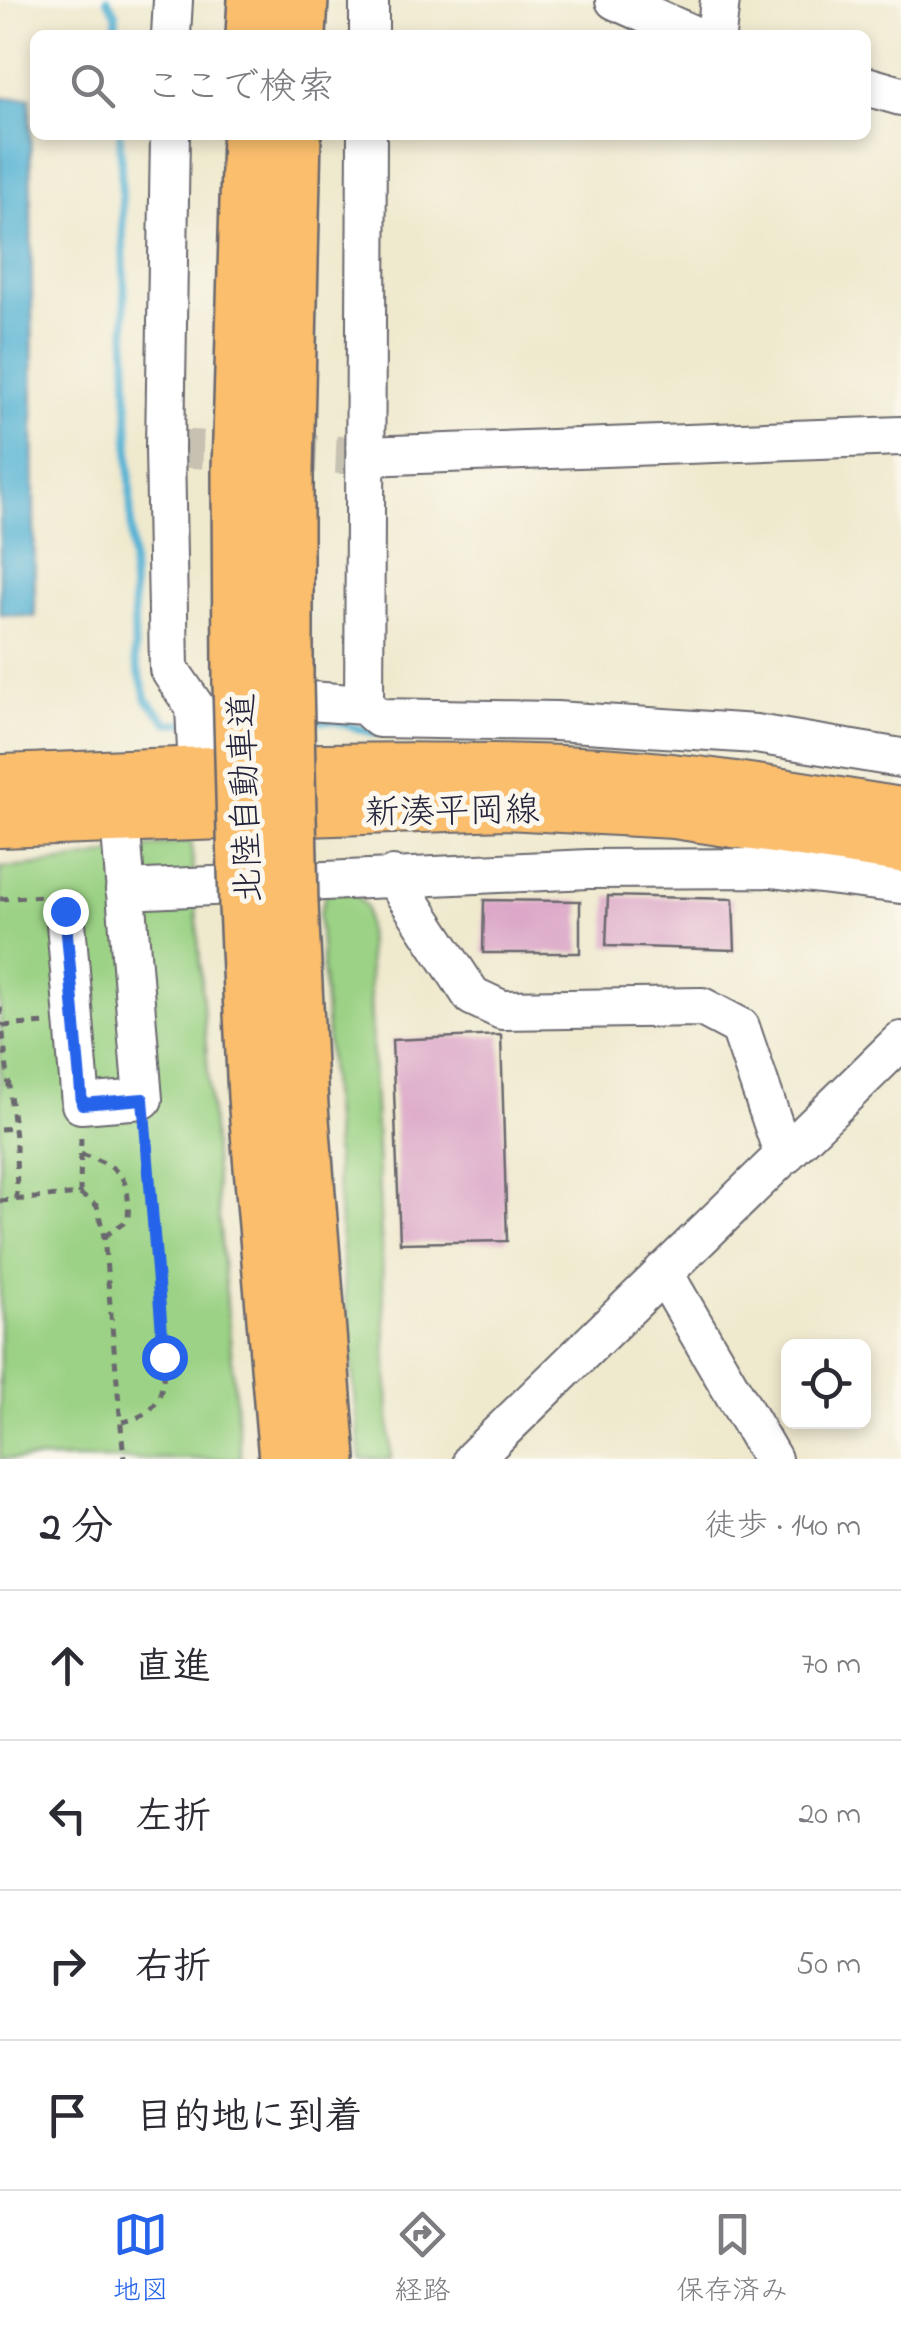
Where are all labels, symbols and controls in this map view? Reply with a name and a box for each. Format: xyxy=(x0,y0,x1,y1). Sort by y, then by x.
search box xyxy=(30,30,871,140)
icon: search xyxy=(65,58,120,113)
text: ここで検索 xyxy=(145,61,335,117)
street label: 北陸自動車道 xyxy=(218,692,277,904)
street label: 新湊平岡線 xyxy=(364,786,540,841)
route end xyxy=(43,889,89,935)
route start xyxy=(142,1335,188,1381)
map controls xyxy=(781,1339,871,1429)
button: locate xyxy=(781,1339,871,1429)
text: 2 分 xyxy=(40,1498,113,1559)
text: 徒歩 · 140 m xyxy=(704,1504,861,1551)
icon: ahead xyxy=(40,1638,95,1693)
text: 直進 xyxy=(135,1641,211,1697)
text: 70 m xyxy=(801,1642,861,1689)
icon: left xyxy=(40,1788,95,1843)
text: 左折 xyxy=(135,1791,211,1847)
text: 20 m xyxy=(798,1792,861,1839)
icon: right xyxy=(40,1938,95,1993)
text: 右折 xyxy=(135,1941,211,1997)
text: 50 m xyxy=(796,1942,861,1989)
icon: arrive xyxy=(40,2088,95,2143)
text: 目的地に到着 xyxy=(135,2091,363,2147)
tab: 地図 xyxy=(113,2207,169,2313)
tab: 経路 xyxy=(394,2207,450,2313)
tab: 保存済み xyxy=(676,2207,788,2313)

